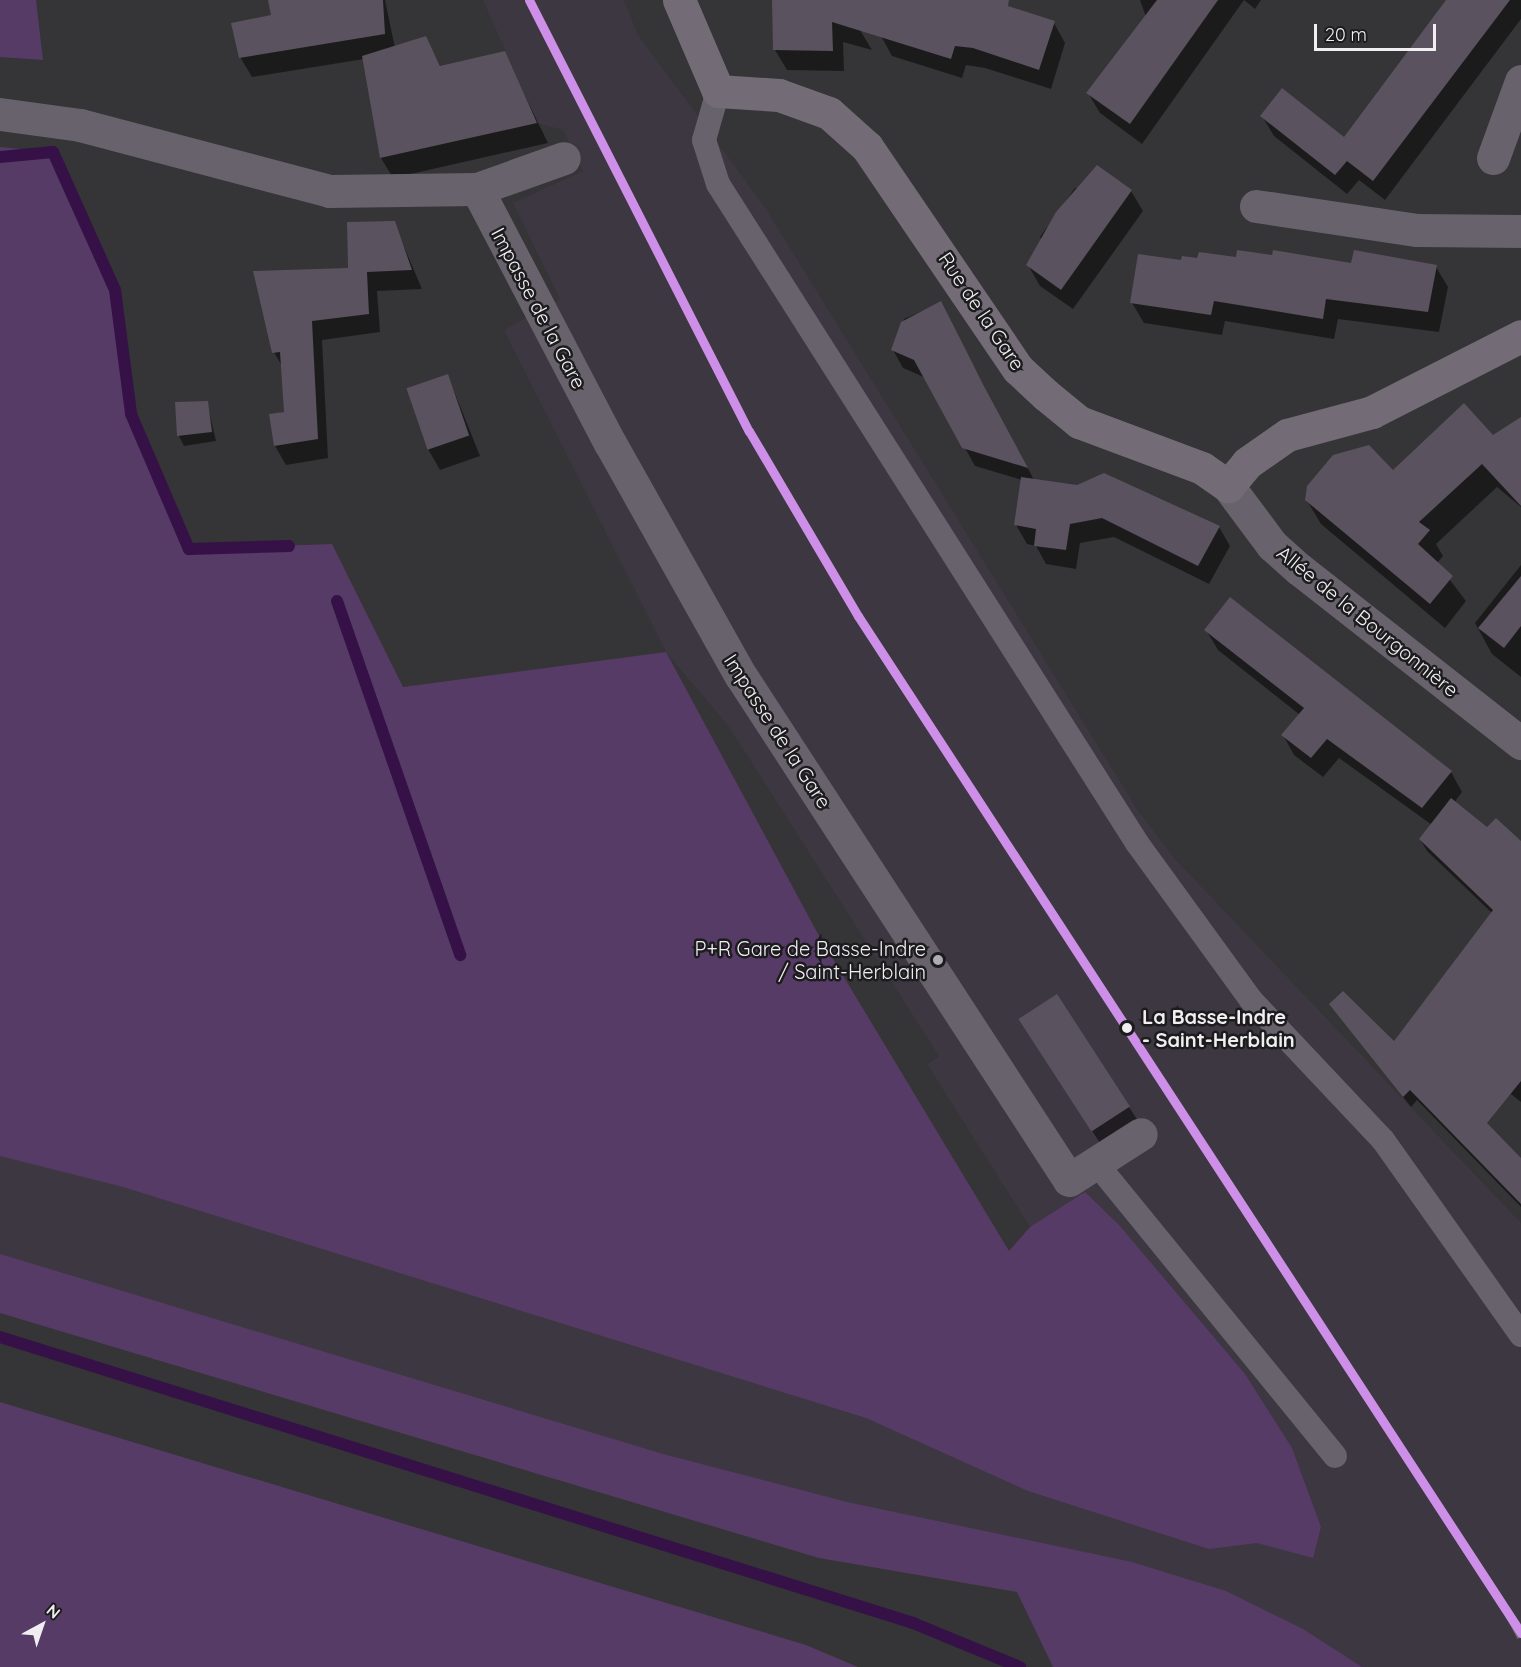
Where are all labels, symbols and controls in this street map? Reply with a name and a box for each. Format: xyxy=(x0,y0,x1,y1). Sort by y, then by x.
scale bar xyxy=(1317,12,1438,50)
text: 20 m xyxy=(1325,23,1367,46)
street label: Impasse de la Gare xyxy=(486,223,592,393)
street label: Rue de la Gare xyxy=(934,247,1030,375)
street label: Allée de la Bourgonnière xyxy=(1272,540,1464,702)
street label: Impasse de la Gare xyxy=(719,649,837,813)
place label: P+R Gare de Basse-Indre / Saint-Herblain xyxy=(695,936,926,983)
marker: P+R Gare de Basse-Indre / Saint-Herblain xyxy=(931,953,945,967)
place label: La Basse-Indre - Saint-Herblain xyxy=(1142,1005,1295,1052)
marker: La Basse-Indre - Saint-Herblain xyxy=(1117,1018,1137,1038)
north arrow xyxy=(12,1595,72,1655)
text: N xyxy=(43,1600,64,1623)

